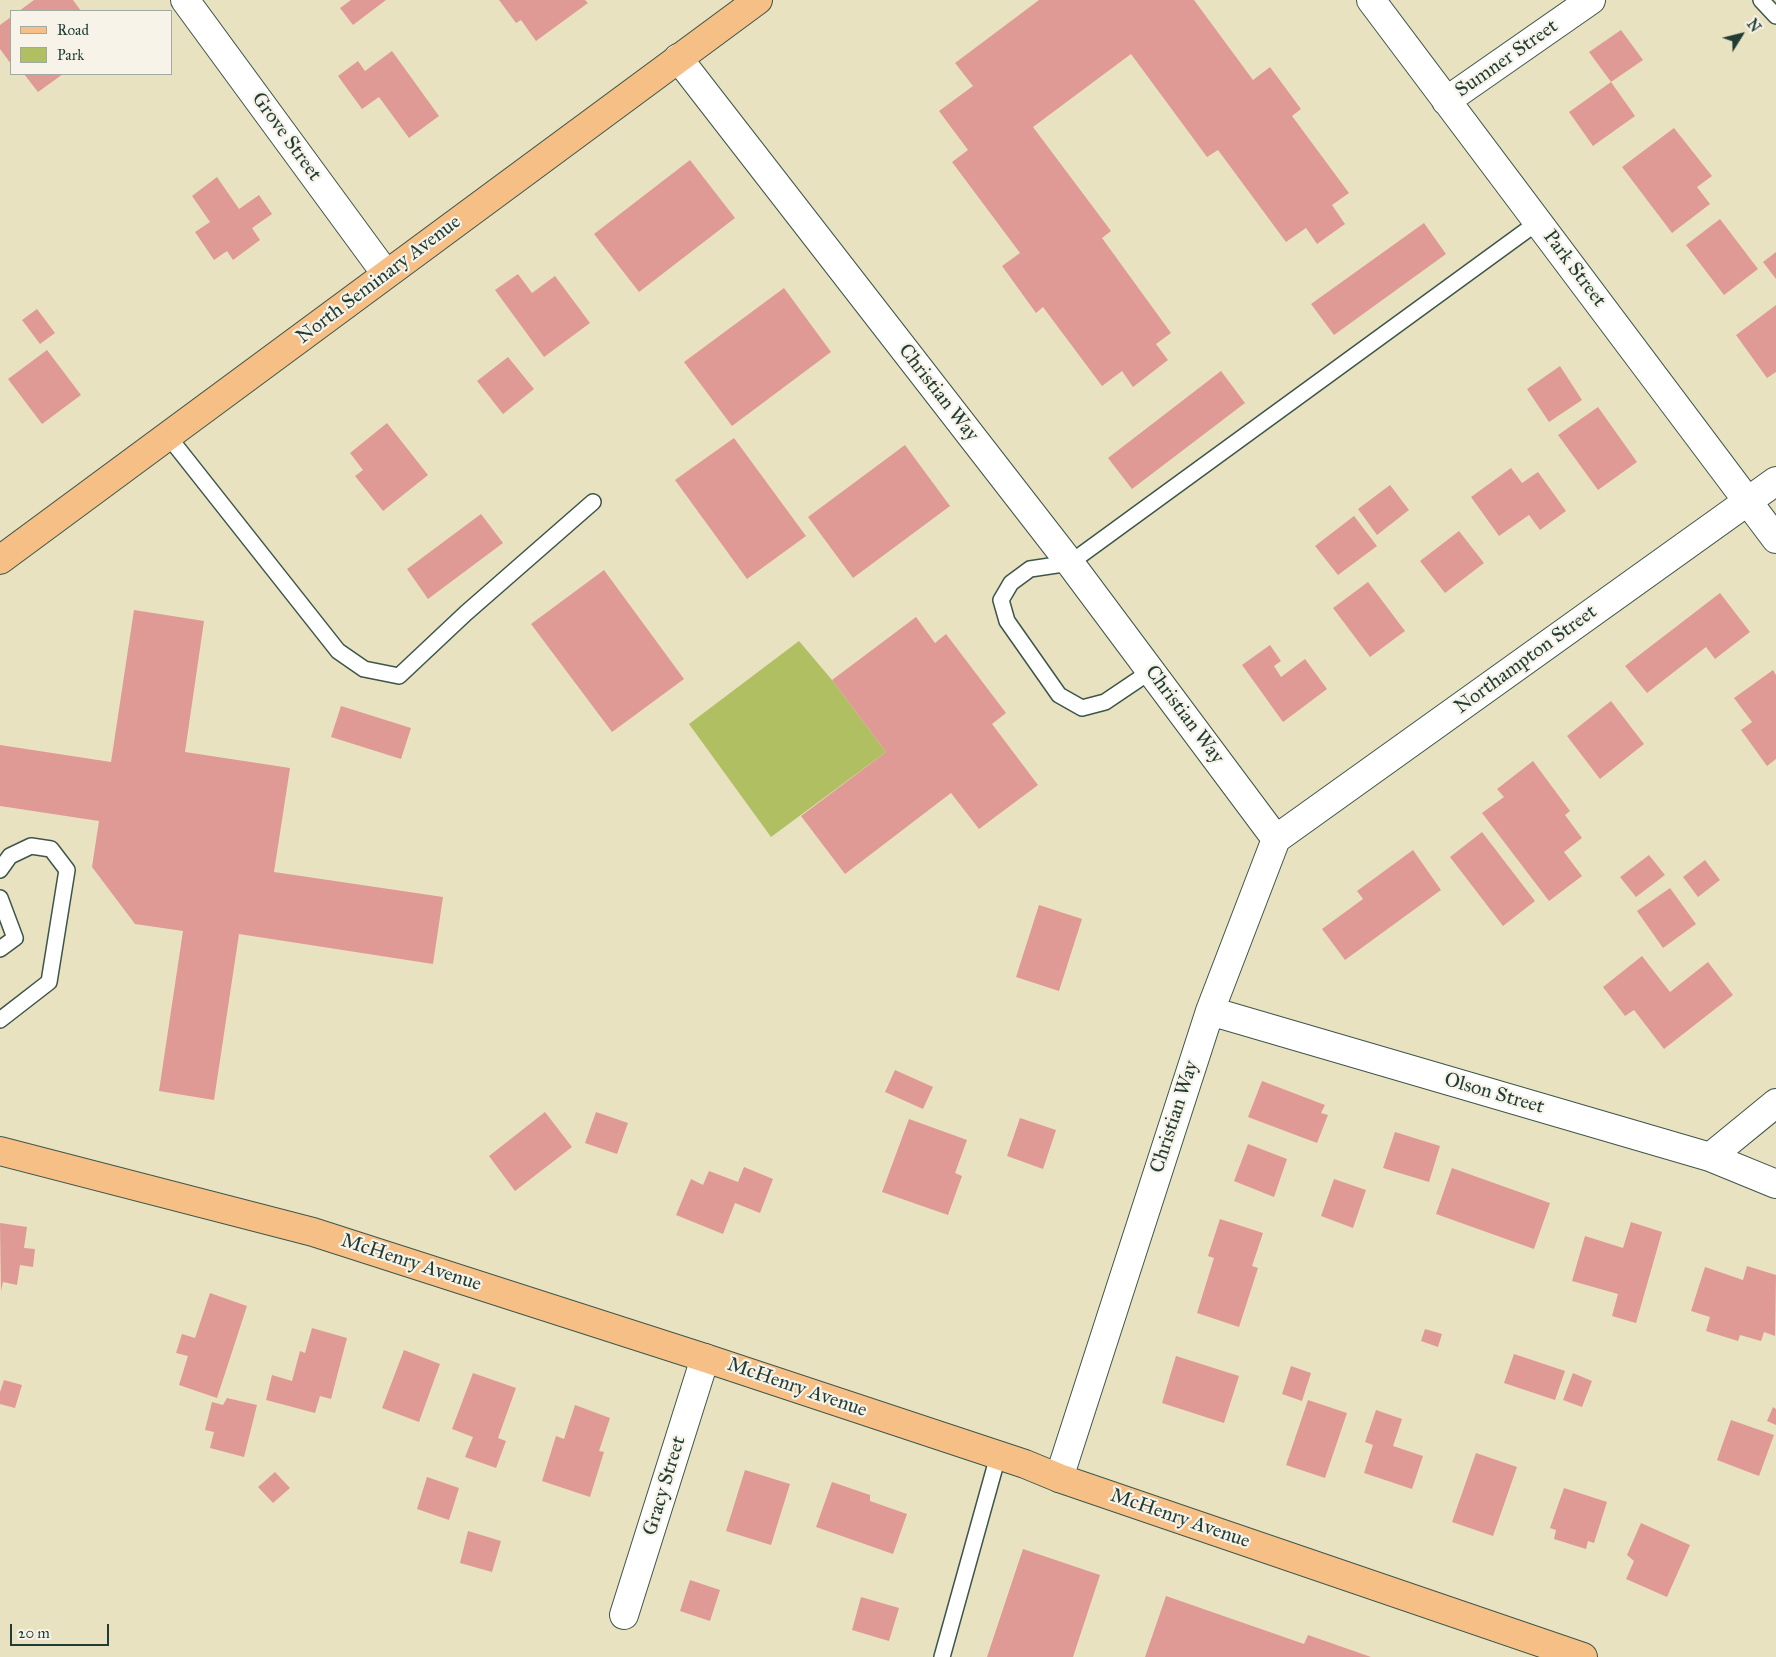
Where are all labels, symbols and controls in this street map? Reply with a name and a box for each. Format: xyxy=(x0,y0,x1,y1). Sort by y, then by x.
legend xyxy=(10,10,172,75)
north arrow xyxy=(1716,10,1766,60)
street label: Sumner Street xyxy=(1451,15,1563,103)
text: N xyxy=(1743,16,1764,36)
text: Road xyxy=(57,21,89,39)
text: Park xyxy=(57,46,84,64)
street label: Grove Street xyxy=(246,88,326,186)
street label: North Seminary Avenue xyxy=(292,210,466,350)
street label: Park Street xyxy=(1537,226,1611,312)
street label: Christian Way xyxy=(893,340,983,446)
street label: Northampton Street xyxy=(1450,600,1602,720)
street label: Christian Way xyxy=(1139,661,1229,769)
street label: Christian Way xyxy=(1146,1058,1204,1176)
street label: Olson Street xyxy=(1441,1068,1547,1120)
street label: McHenry Avenue xyxy=(338,1229,484,1297)
street label: McHenry Avenue xyxy=(724,1353,870,1423)
street label: Gracy Street xyxy=(639,1434,691,1538)
street label: McHenry Avenue xyxy=(1107,1484,1253,1554)
scale bar xyxy=(12,1614,111,1646)
text: 20 m xyxy=(18,1624,50,1642)

